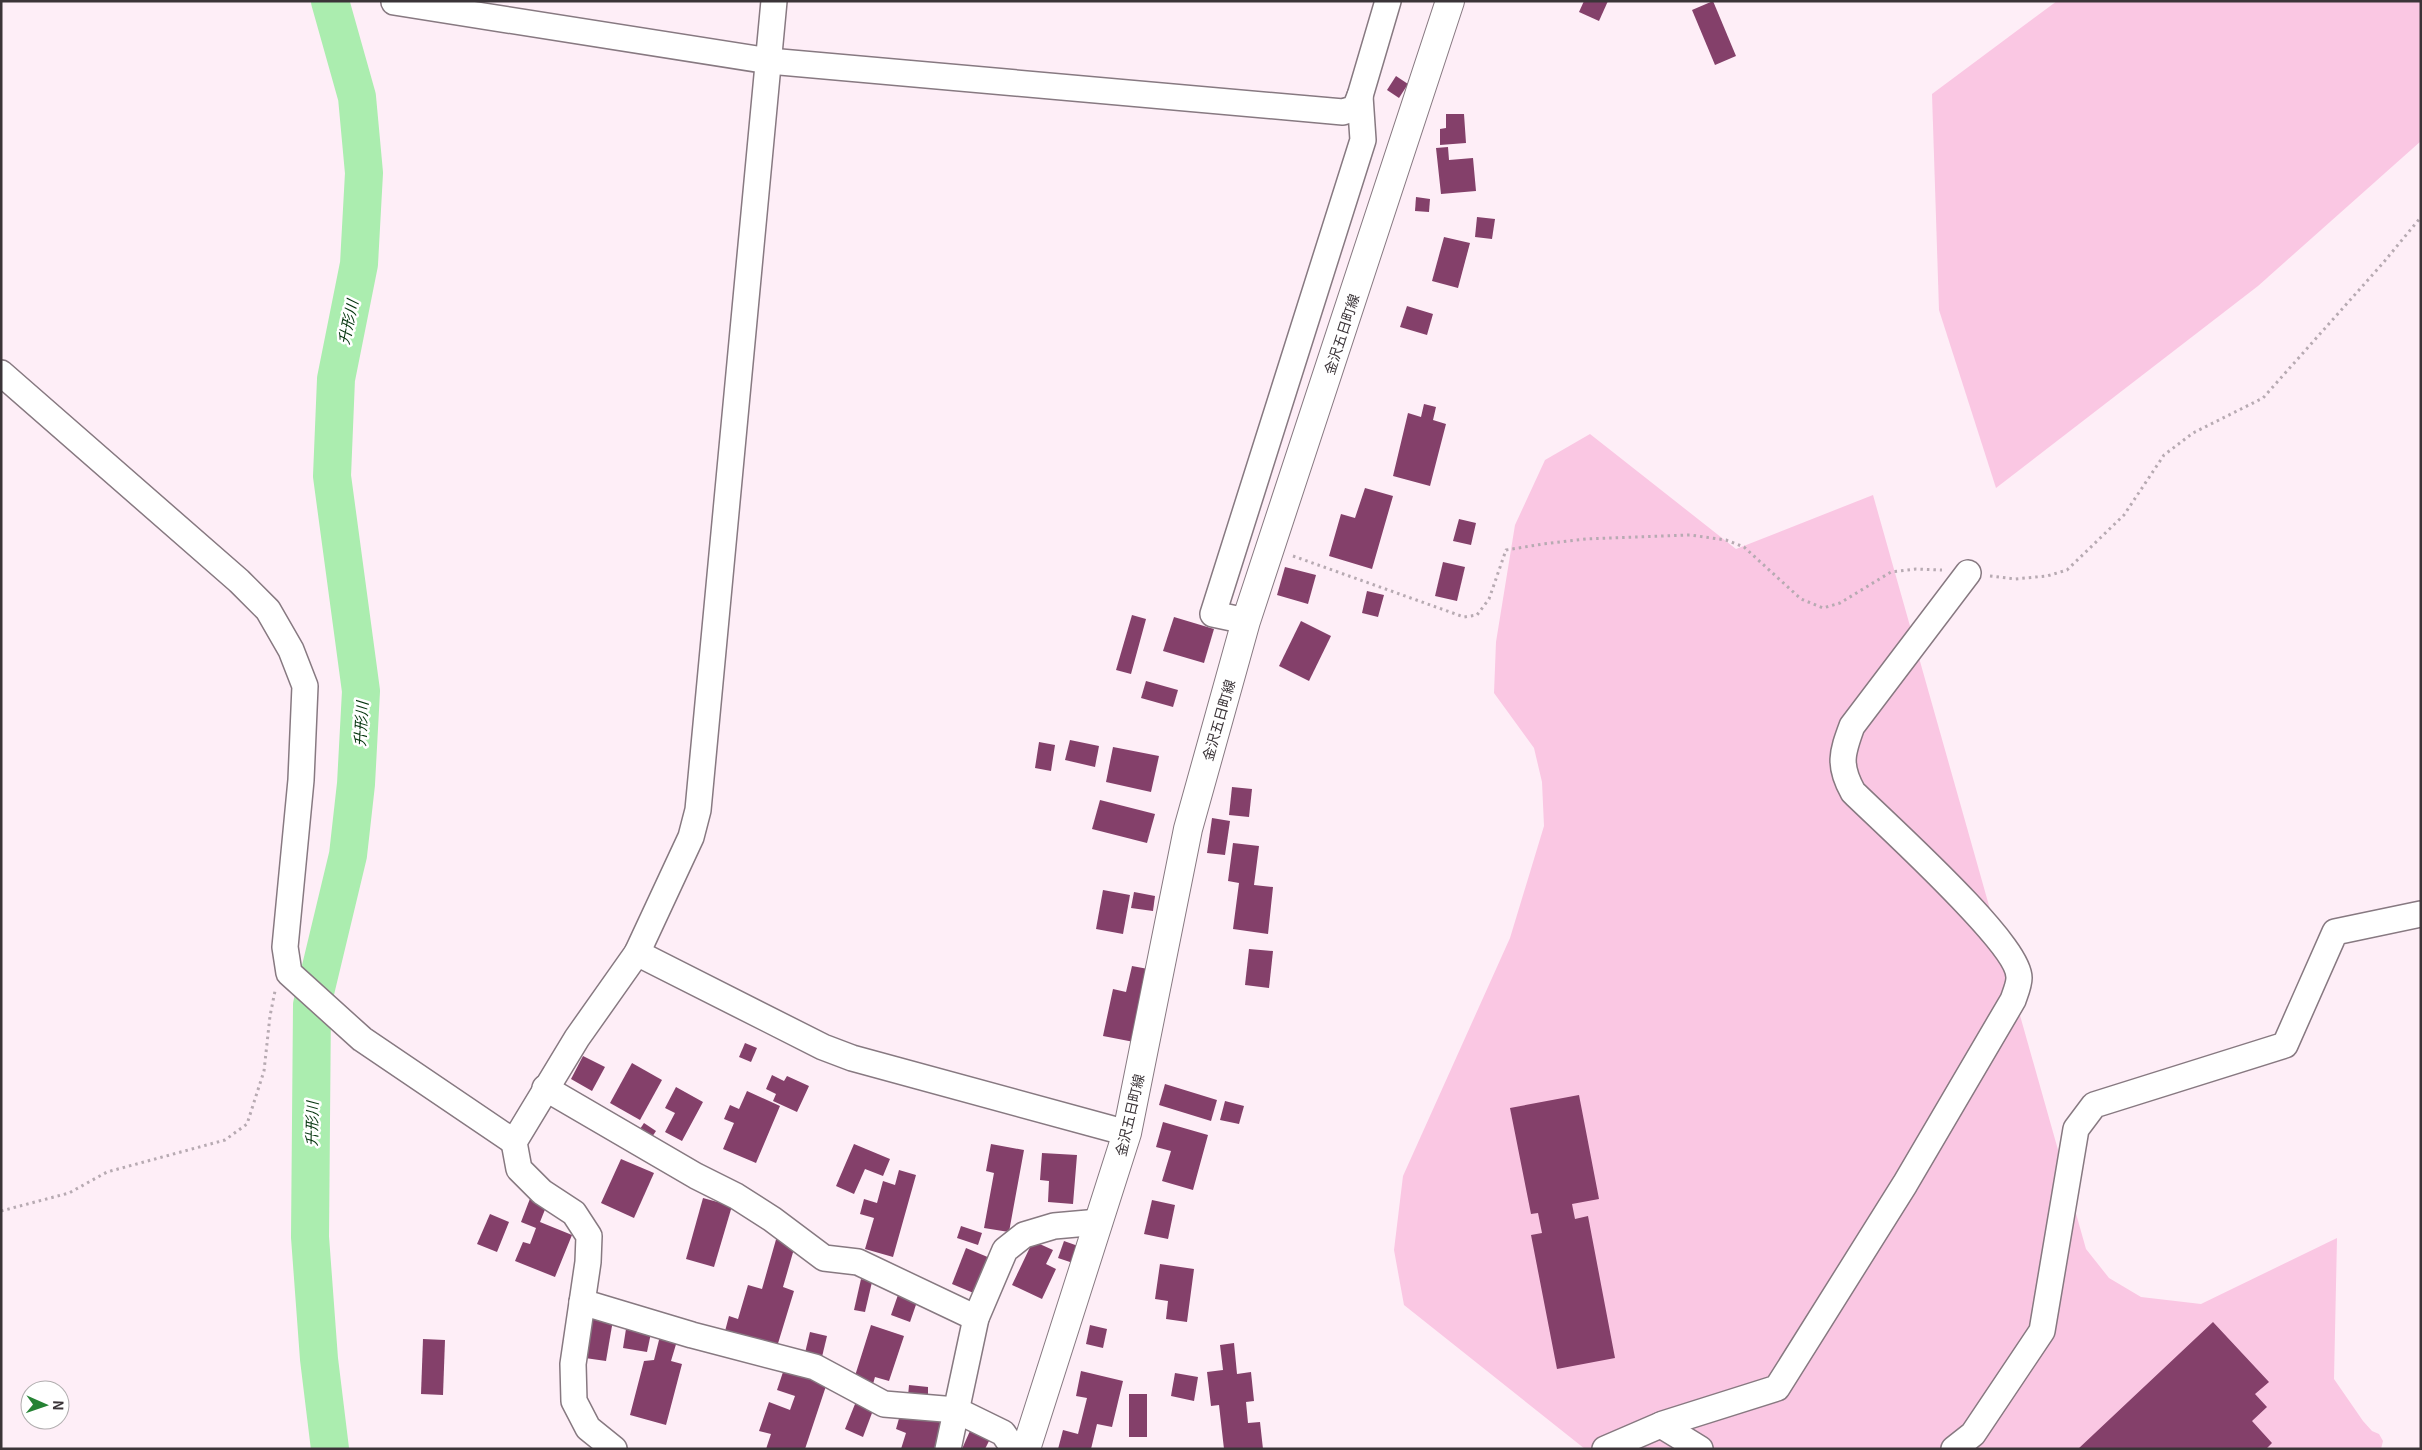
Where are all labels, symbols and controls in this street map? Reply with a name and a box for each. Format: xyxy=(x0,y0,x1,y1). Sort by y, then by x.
street label: 金沢五日町線 xyxy=(1319,291,1363,377)
water label: 升形川 xyxy=(332,296,362,346)
street label: 金沢五日町線 xyxy=(1197,677,1239,763)
water label: 升形川 xyxy=(348,699,372,747)
street label: 金沢五日町線 xyxy=(1110,1072,1148,1158)
water label: 升形川 xyxy=(300,1099,322,1147)
north arrow xyxy=(20,1380,70,1430)
text: N xyxy=(49,1400,69,1411)

